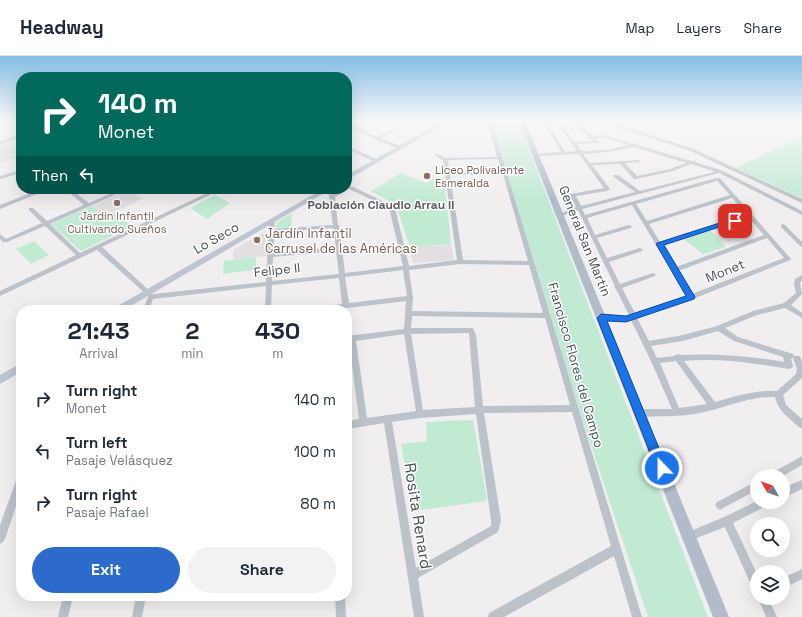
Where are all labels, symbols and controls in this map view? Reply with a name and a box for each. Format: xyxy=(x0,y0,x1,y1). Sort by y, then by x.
text: Headway xyxy=(20,15,104,40)
text: Map xyxy=(625,19,655,37)
text: Layers xyxy=(677,19,721,37)
text: Share xyxy=(743,19,782,37)
text: 140 m xyxy=(98,85,178,121)
icon: right xyxy=(32,88,84,140)
text: Monet xyxy=(98,120,154,143)
place label: Liceo Polivalente Esmeralda xyxy=(435,163,524,190)
icon: left xyxy=(76,164,98,186)
text: Then xyxy=(32,166,68,185)
marker: Liceo Polivalente Esmeralda xyxy=(422,171,432,181)
street label: General San Martín xyxy=(555,183,615,299)
district label: Población Claudio Arrau II xyxy=(308,197,454,213)
marker: Jardín Infantil Cultivando Sueños xyxy=(112,198,122,208)
pin xyxy=(718,204,752,238)
place label: Jardín Infantil Cultivando Sueños xyxy=(67,209,167,236)
icon: arrive xyxy=(724,210,746,232)
street label: Lo Seco xyxy=(190,218,242,258)
place label: Jardín Infantil Carrusel de las Américas xyxy=(265,225,417,257)
marker: Jardín Infantil Carrusel de las Américas xyxy=(252,235,262,245)
street label: Monet xyxy=(703,255,747,286)
street label: Felipe II xyxy=(253,259,301,281)
street label: Francisco Flores del Campo xyxy=(544,281,608,449)
text: 21:43 xyxy=(68,315,130,346)
text: 2 xyxy=(185,315,199,346)
text: 430 xyxy=(255,315,300,346)
text: Arrival xyxy=(79,345,118,362)
text: min xyxy=(181,345,204,362)
text: m xyxy=(272,345,283,362)
text: Turn right xyxy=(66,381,137,400)
icon: right xyxy=(32,388,54,410)
text: 140 m xyxy=(294,390,336,409)
text: Monet xyxy=(66,400,107,417)
text: Turn left xyxy=(66,433,128,452)
icon: left xyxy=(32,440,54,462)
text: 100 m xyxy=(294,442,336,461)
position arrow xyxy=(641,447,683,489)
text: Pasaje Velásquez xyxy=(66,452,173,469)
street label: Rosita Renard xyxy=(399,461,437,571)
north arrow xyxy=(750,469,790,509)
map controls xyxy=(750,469,790,605)
text: Turn right xyxy=(66,485,137,504)
icon: right xyxy=(32,492,54,514)
text: 80 m xyxy=(300,494,336,513)
text: Pasaje Rafael xyxy=(66,504,149,521)
button: search xyxy=(750,517,790,557)
button: Exit xyxy=(32,547,180,593)
button: Share xyxy=(188,547,336,593)
button: layers xyxy=(750,565,790,605)

